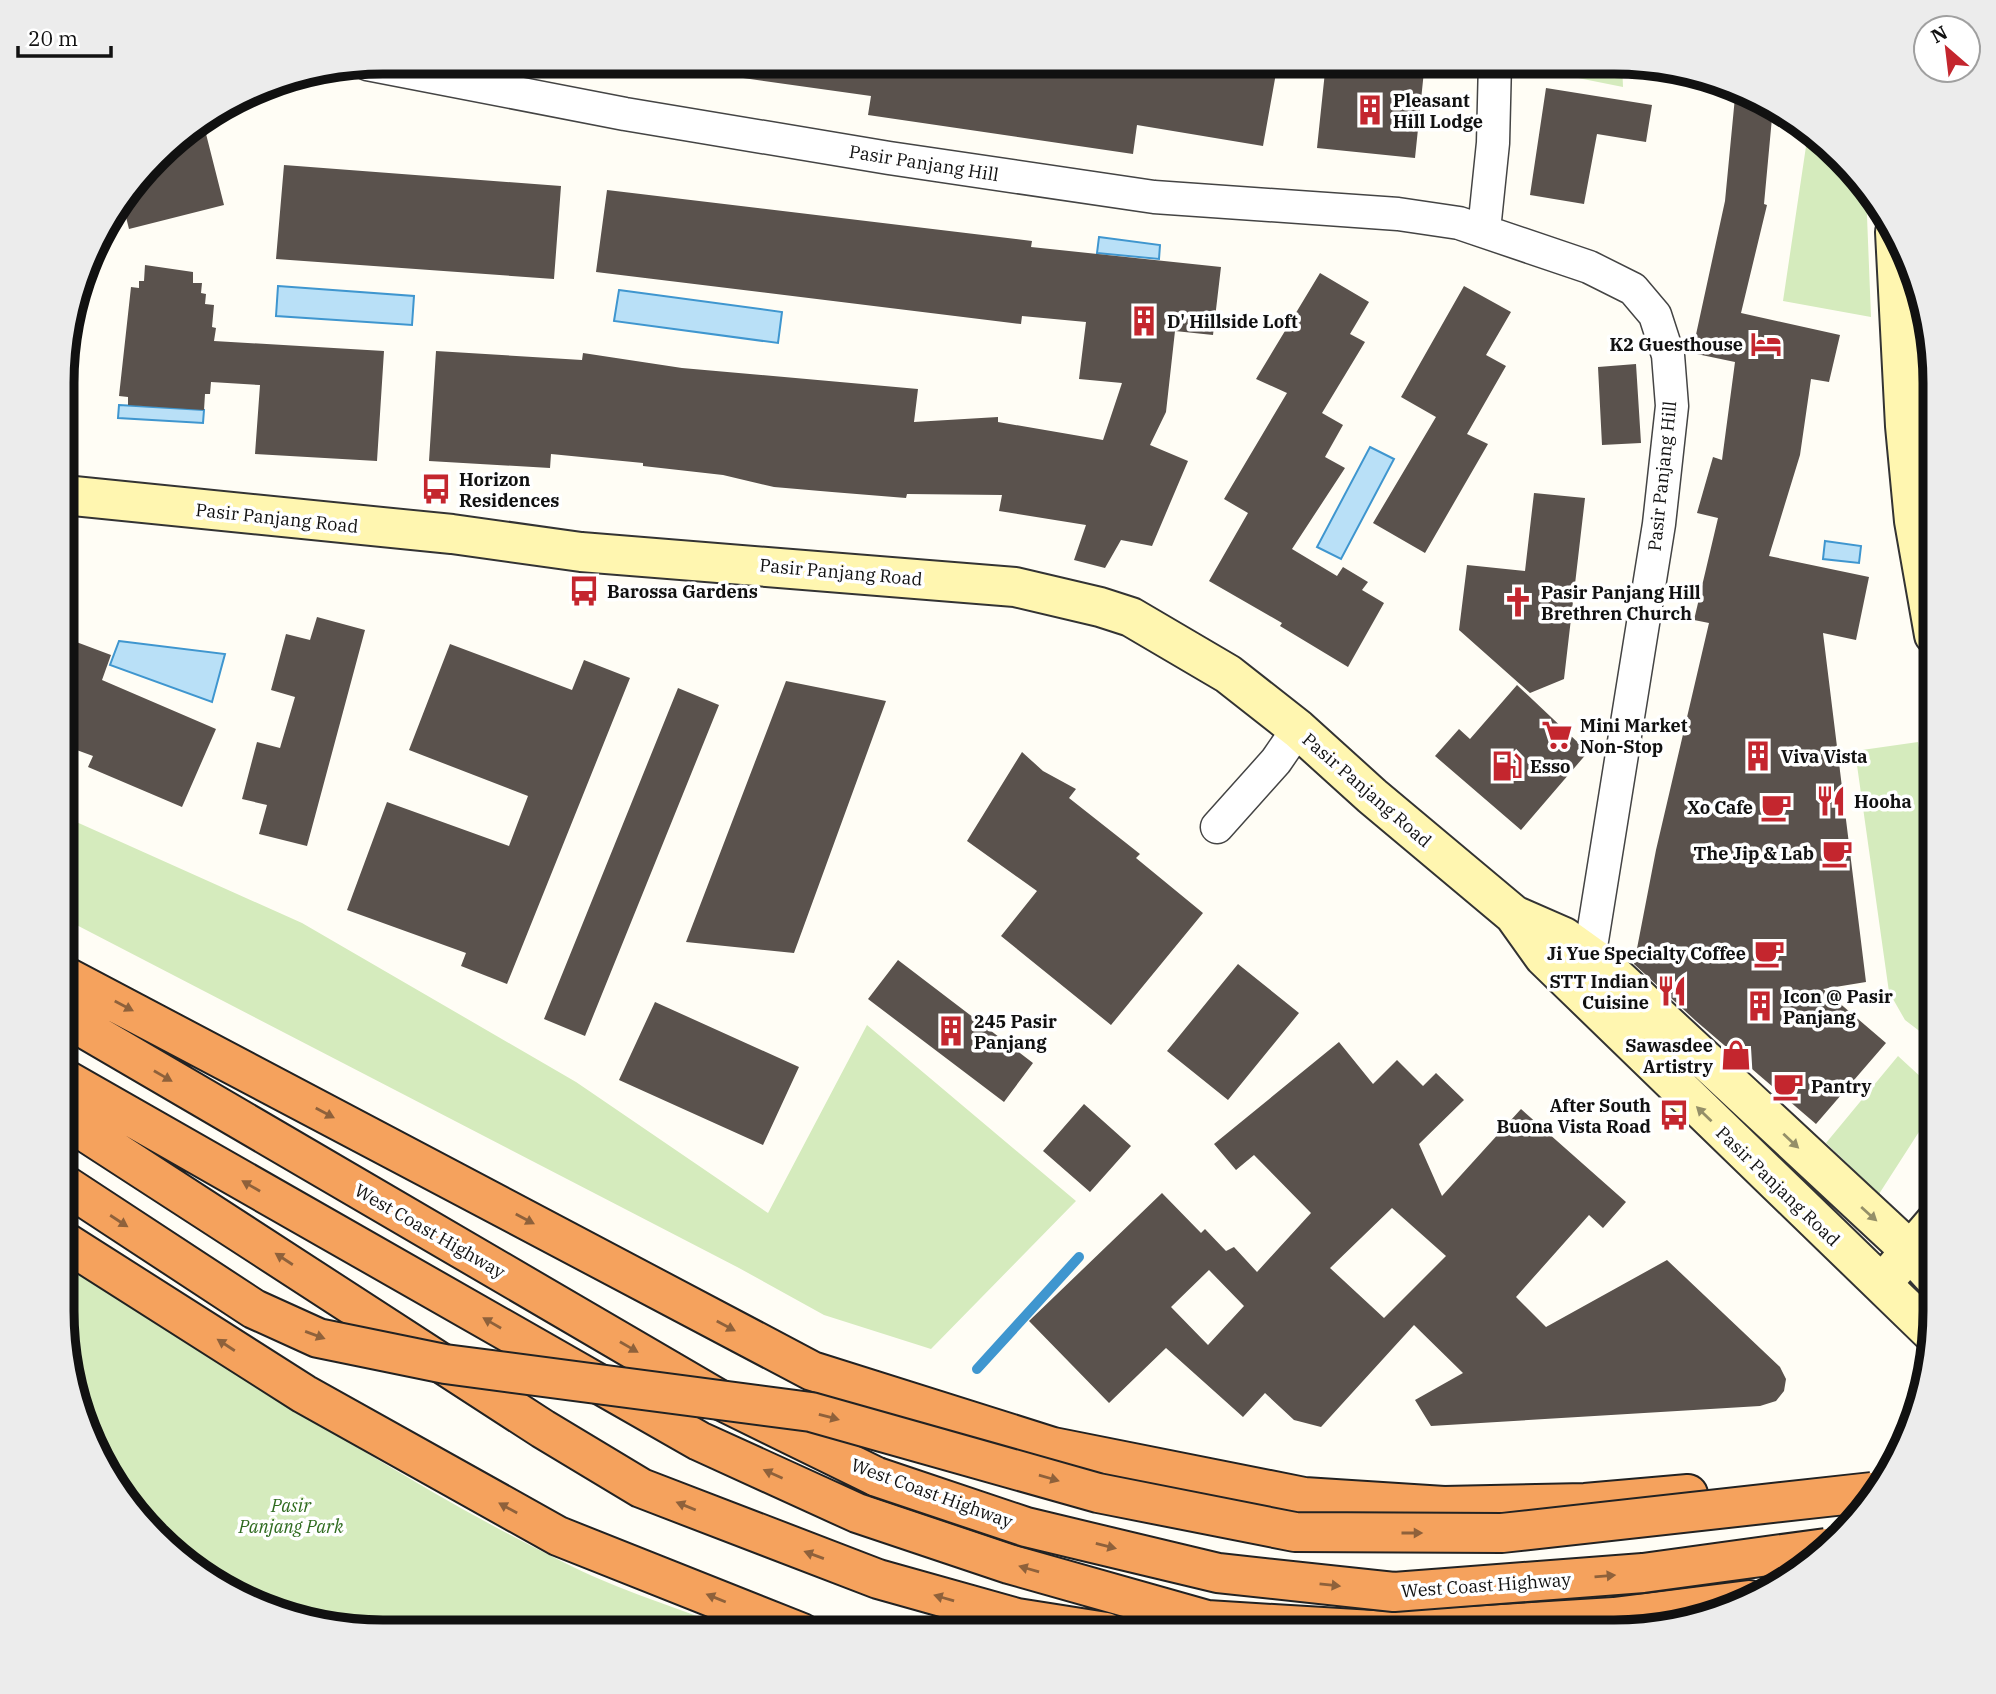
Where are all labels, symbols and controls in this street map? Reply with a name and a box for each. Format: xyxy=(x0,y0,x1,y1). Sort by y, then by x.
scale bar xyxy=(18,14,110,58)
north arrow xyxy=(1912,14,1982,84)
text: N xyxy=(1927,20,1951,48)
text: 20 m xyxy=(28,24,78,52)
place label: Pleasant Hill Lodge xyxy=(1393,89,1483,133)
building icon: Pleasant Hill Lodge xyxy=(1353,93,1387,127)
street label: Pasir Panjang Hill xyxy=(848,140,1000,186)
building icon: D' Hillside Loft xyxy=(1127,304,1161,338)
place label: D' Hillside Loft xyxy=(1167,310,1298,333)
hotel icon: K2 Guesthouse xyxy=(1749,327,1783,361)
place label: K2 Guesthouse xyxy=(1610,333,1743,356)
street label: Pasir Panjang Hill xyxy=(1643,400,1681,552)
place label: Horizon Residences xyxy=(459,468,560,512)
bus stop icon: Horizon Residences xyxy=(419,472,453,506)
street label: Pasir Panjang Road xyxy=(195,498,360,538)
street label: Pasir Panjang Road xyxy=(759,553,923,591)
bus stop icon: Barossa Gardens xyxy=(567,574,601,608)
place label: Barossa Gardens xyxy=(607,580,758,603)
place label: Pasir Panjang Hill Brethren Church xyxy=(1541,581,1701,625)
church icon: Pasir Panjang Hill Brethren Church xyxy=(1501,585,1535,619)
place label: Mini Market Non-Stop xyxy=(1580,714,1688,758)
supermarket icon: Mini Market Non-Stop xyxy=(1540,718,1574,752)
street label: Pasir Panjang Road xyxy=(1298,728,1436,852)
building icon: Viva Vista xyxy=(1741,739,1775,773)
place label: Viva Vista xyxy=(1781,745,1868,768)
fuel station icon: Esso xyxy=(1490,749,1524,783)
place label: Esso xyxy=(1530,755,1571,778)
restaurant icon: Hooha xyxy=(1814,784,1848,818)
cafe icon: Xo Cafe xyxy=(1759,790,1793,824)
place label: Hooha xyxy=(1854,790,1912,813)
place label: Xo Cafe xyxy=(1687,796,1753,819)
cafe icon: The Jip & Lab xyxy=(1820,836,1854,870)
place label: The Jip & Lab xyxy=(1694,842,1814,865)
cafe icon: Ji Yue Specialty Coffee xyxy=(1752,936,1786,970)
place label: Ji Yue Specialty Coffee xyxy=(1547,942,1746,965)
place label: STT Indian Cuisine xyxy=(1549,970,1649,1014)
restaurant icon: STT Indian Cuisine xyxy=(1655,974,1689,1008)
place label: Icon @ Pasir Panjang xyxy=(1783,985,1893,1029)
building icon: Icon @ Pasir Panjang xyxy=(1743,989,1777,1023)
one-way arrow xyxy=(114,1000,133,1012)
place label: 245 Pasir Panjang xyxy=(974,1010,1057,1054)
building icon: 245 Pasir Panjang xyxy=(934,1014,968,1048)
place label: Sawasdee Artistry xyxy=(1625,1034,1714,1078)
shop icon: Sawasdee Artistry xyxy=(1719,1038,1753,1072)
one-way arrow xyxy=(154,1069,173,1082)
cafe icon: Pantry xyxy=(1771,1069,1805,1103)
place label: Pantry xyxy=(1811,1075,1872,1098)
place label: After South Buona Vista Road xyxy=(1497,1094,1651,1138)
bus stop icon: After South Buona Vista Road xyxy=(1657,1098,1691,1132)
one-way arrow xyxy=(315,1106,335,1118)
one-way arrow xyxy=(1696,1106,1712,1122)
street label: Pasir Panjang Road xyxy=(1711,1121,1845,1251)
one-way arrow xyxy=(1782,1133,1799,1149)
street label: West Coast Highway xyxy=(351,1179,510,1284)
one-way arrow xyxy=(242,1180,261,1192)
one-way arrow xyxy=(1860,1205,1877,1221)
one-way arrow xyxy=(516,1213,536,1225)
one-way arrow xyxy=(110,1214,129,1227)
one-way arrow xyxy=(275,1253,294,1266)
one-way arrow xyxy=(482,1317,501,1329)
one-way arrow xyxy=(717,1320,736,1332)
one-way arrow xyxy=(304,1330,325,1341)
one-way arrow xyxy=(217,1338,236,1351)
one-way arrow xyxy=(619,1341,638,1353)
one-way arrow xyxy=(819,1412,841,1423)
street label: West Coast Highway xyxy=(848,1453,1016,1533)
one-way arrow xyxy=(762,1468,783,1479)
one-way arrow xyxy=(1038,1473,1059,1483)
park label: Pasir Panjang Park xyxy=(237,1494,344,1538)
one-way arrow xyxy=(676,1501,697,1512)
one-way arrow xyxy=(498,1502,517,1514)
one-way arrow xyxy=(1401,1527,1423,1539)
one-way arrow xyxy=(1095,1541,1117,1552)
one-way arrow xyxy=(803,1550,824,1561)
one-way arrow xyxy=(1018,1564,1039,1574)
street label: West Coast Highway xyxy=(1400,1568,1572,1602)
one-way arrow xyxy=(1594,1570,1616,1581)
one-way arrow xyxy=(1319,1580,1341,1591)
one-way arrow xyxy=(933,1592,954,1602)
one-way arrow xyxy=(705,1593,726,1604)

